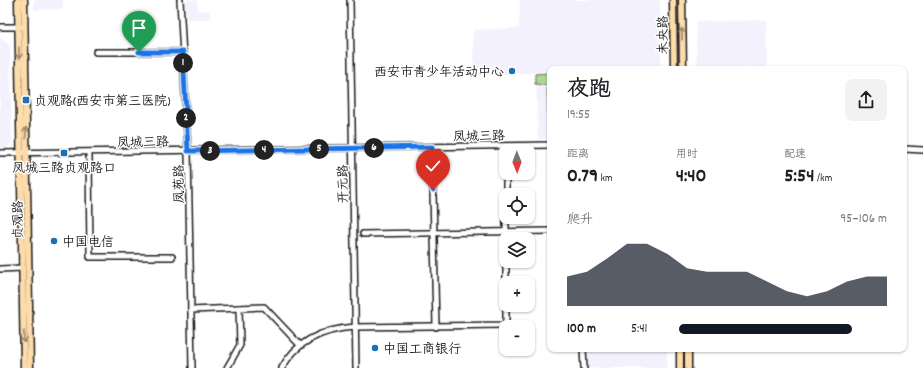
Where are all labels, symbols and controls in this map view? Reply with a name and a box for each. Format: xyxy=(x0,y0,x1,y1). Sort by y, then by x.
pin xyxy=(122,11,156,52)
street label: 未央路 xyxy=(655,15,674,55)
icon: arrive xyxy=(128,17,150,39)
one-way arrow xyxy=(678,28,686,41)
one-way arrow xyxy=(15,46,22,59)
pin: 1 xyxy=(173,53,193,73)
text: 1 xyxy=(182,55,184,71)
place label: 西安市青少年活动中心 xyxy=(374,64,504,83)
marker: 西安市青少年活动中心 xyxy=(507,66,517,76)
text: 夜跑 xyxy=(567,75,611,106)
button: share xyxy=(845,79,887,121)
place label: 贞观路(西安市第三医院) xyxy=(34,93,171,112)
marker: 贞观路(西安市第三医院) xyxy=(21,95,31,105)
text: 19:55 xyxy=(567,106,590,125)
pin: 2 xyxy=(176,108,196,128)
text: 2 xyxy=(184,110,188,126)
one-way arrow xyxy=(22,127,30,140)
street label: 凤城三路 xyxy=(453,128,505,147)
street label: 凤城三路 xyxy=(117,134,169,153)
pin: 6 xyxy=(364,138,384,158)
pin: 5 xyxy=(309,139,329,159)
pin: 4 xyxy=(254,140,274,160)
text: 6 xyxy=(371,140,377,156)
pin: 3 xyxy=(200,141,220,161)
text: 5 xyxy=(316,141,322,157)
text: 4 xyxy=(262,142,266,158)
text: 3 xyxy=(208,143,212,159)
north arrow xyxy=(499,144,535,180)
map controls xyxy=(499,144,535,356)
text: 距离 xyxy=(567,147,589,163)
text: 用时 xyxy=(676,147,698,163)
text: 配速 xyxy=(784,147,806,163)
marker: 凤城三路贞观路口 xyxy=(59,148,69,158)
pin xyxy=(416,149,450,190)
icon: check xyxy=(422,155,444,177)
place label: 凤城三路贞观路口 xyxy=(12,160,116,179)
text: 0.79 xyxy=(567,163,598,191)
text: 4:40 xyxy=(676,163,706,191)
text: 5:54 xyxy=(784,163,814,191)
street label: 凤苑路 xyxy=(171,164,190,204)
street label: 开元路 xyxy=(335,164,354,204)
text: km xyxy=(598,171,613,187)
text: /km xyxy=(814,171,832,187)
button: locate xyxy=(499,188,535,224)
street label: 贞观路 xyxy=(10,200,29,240)
text: 95–106 m xyxy=(840,210,887,229)
text: 爬升 xyxy=(567,211,593,230)
button: layers xyxy=(499,232,535,268)
place label: 中国电信 xyxy=(62,234,114,253)
marker: 中国电信 xyxy=(49,236,59,246)
button: + xyxy=(499,276,535,312)
button: − xyxy=(499,320,535,356)
text: 100 m xyxy=(567,320,596,339)
text: 5:41 xyxy=(631,320,647,339)
one-way arrow xyxy=(20,330,28,343)
place label: 中国工商银行 xyxy=(383,341,461,360)
marker: 中国工商银行 xyxy=(370,343,380,353)

